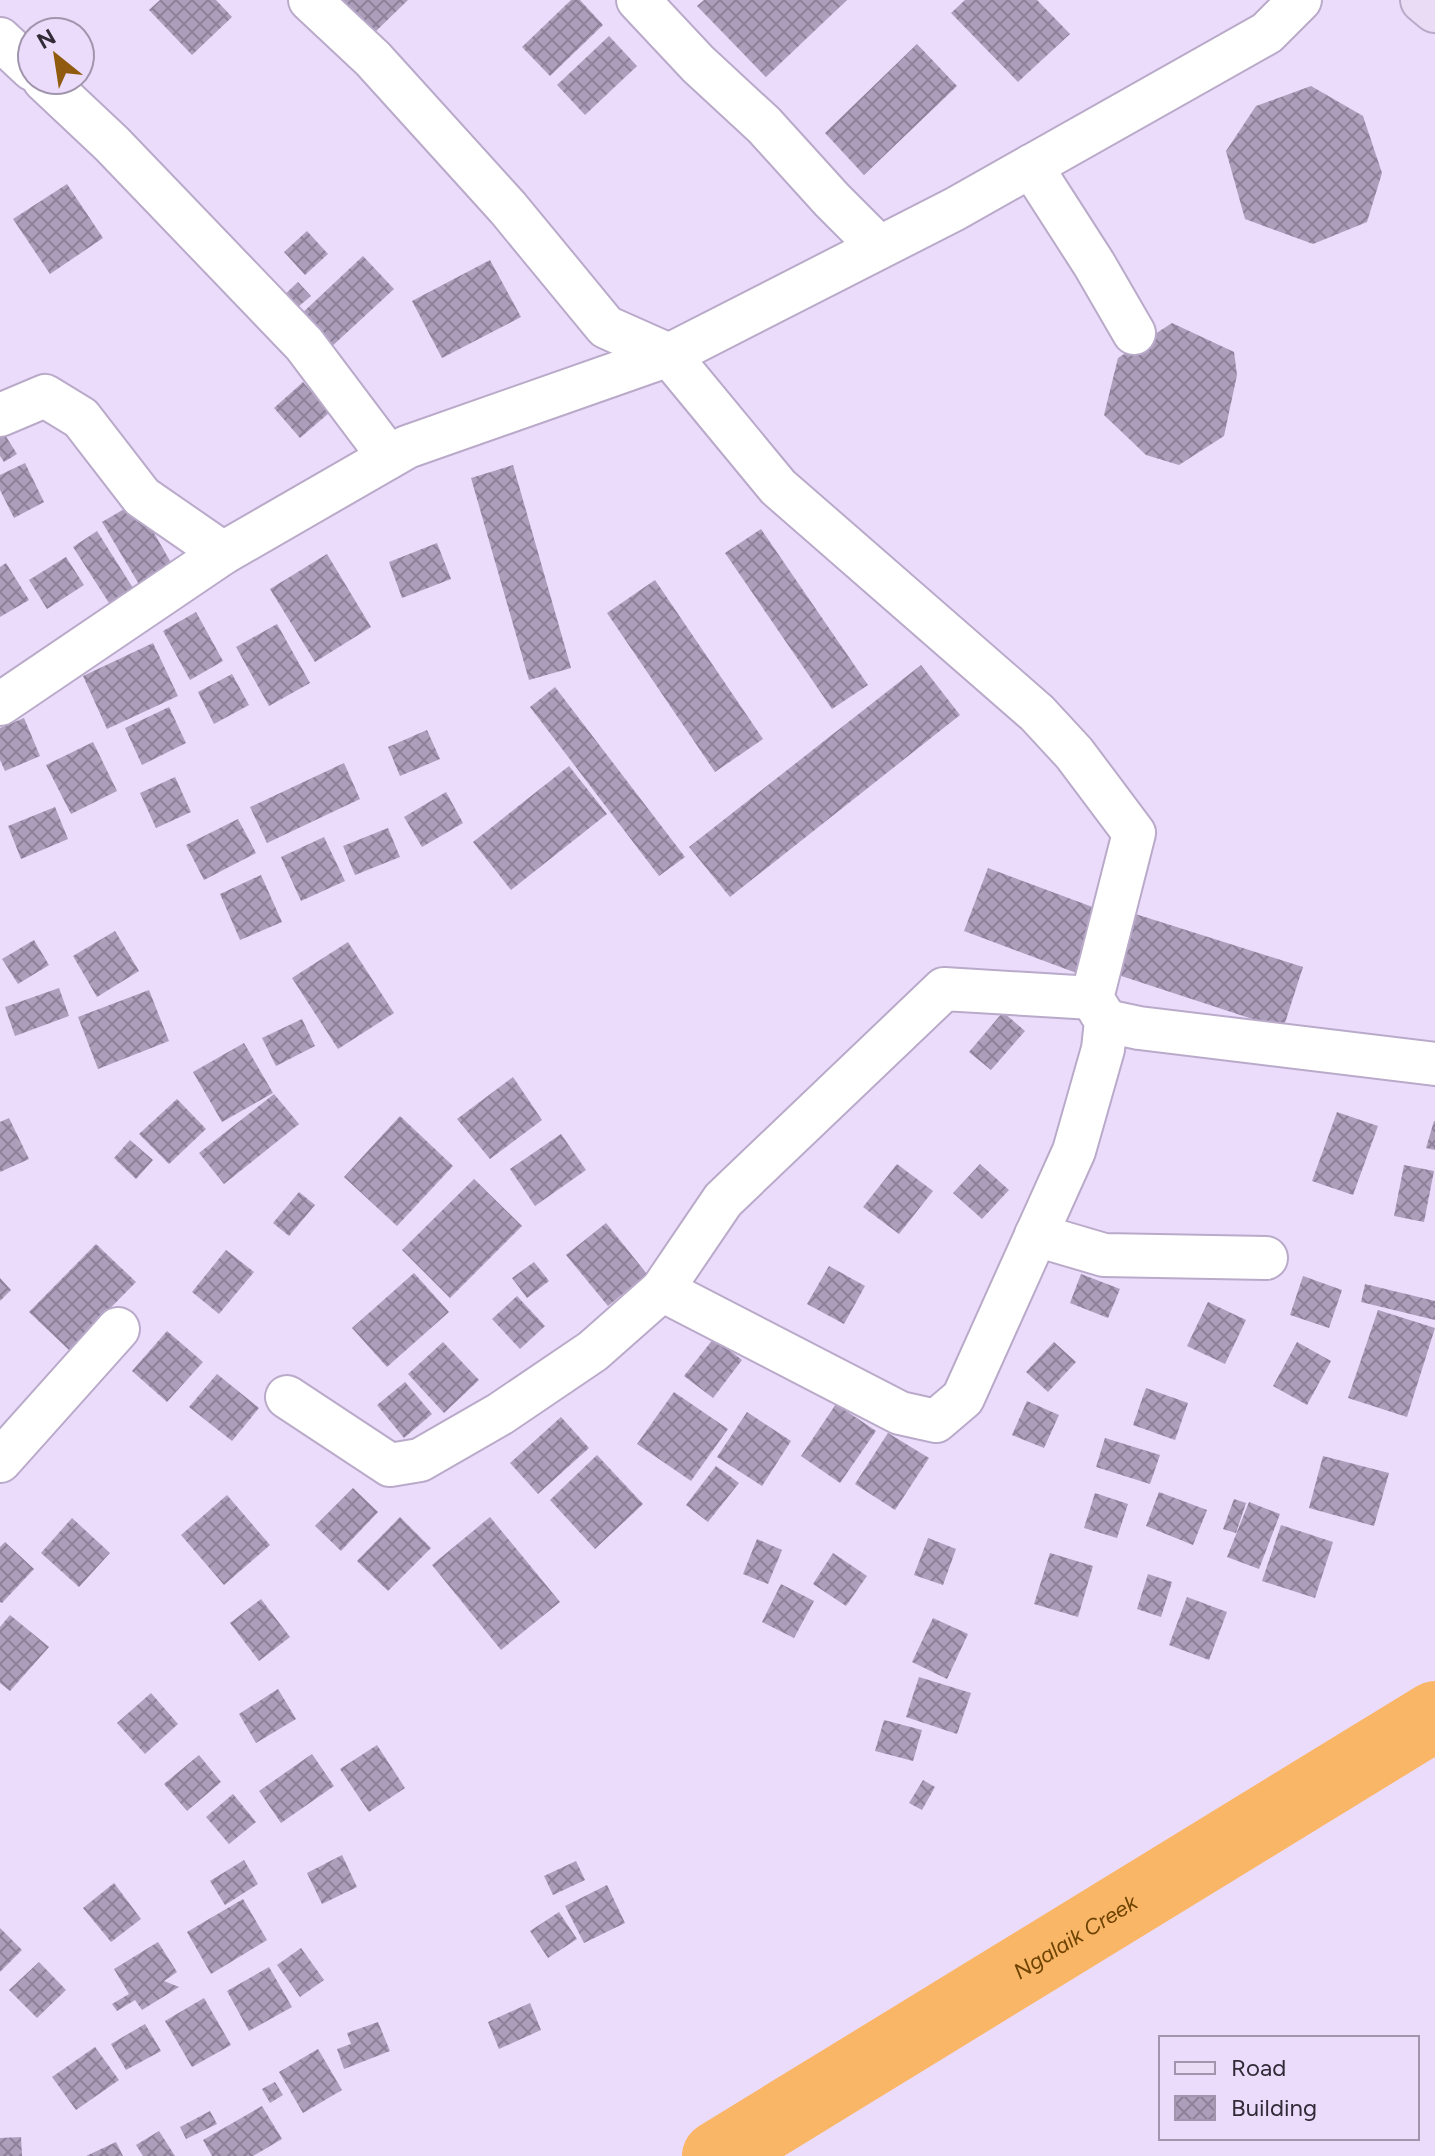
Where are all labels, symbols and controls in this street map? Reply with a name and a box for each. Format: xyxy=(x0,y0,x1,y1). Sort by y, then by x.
north arrow xyxy=(16,16,96,96)
text: N xyxy=(32,23,60,55)
water label: Ngalaik Creek xyxy=(1009,1888,1143,1985)
legend xyxy=(1159,2036,1419,2140)
text: Road xyxy=(1231,2053,1286,2082)
text: Building xyxy=(1231,2093,1317,2122)

